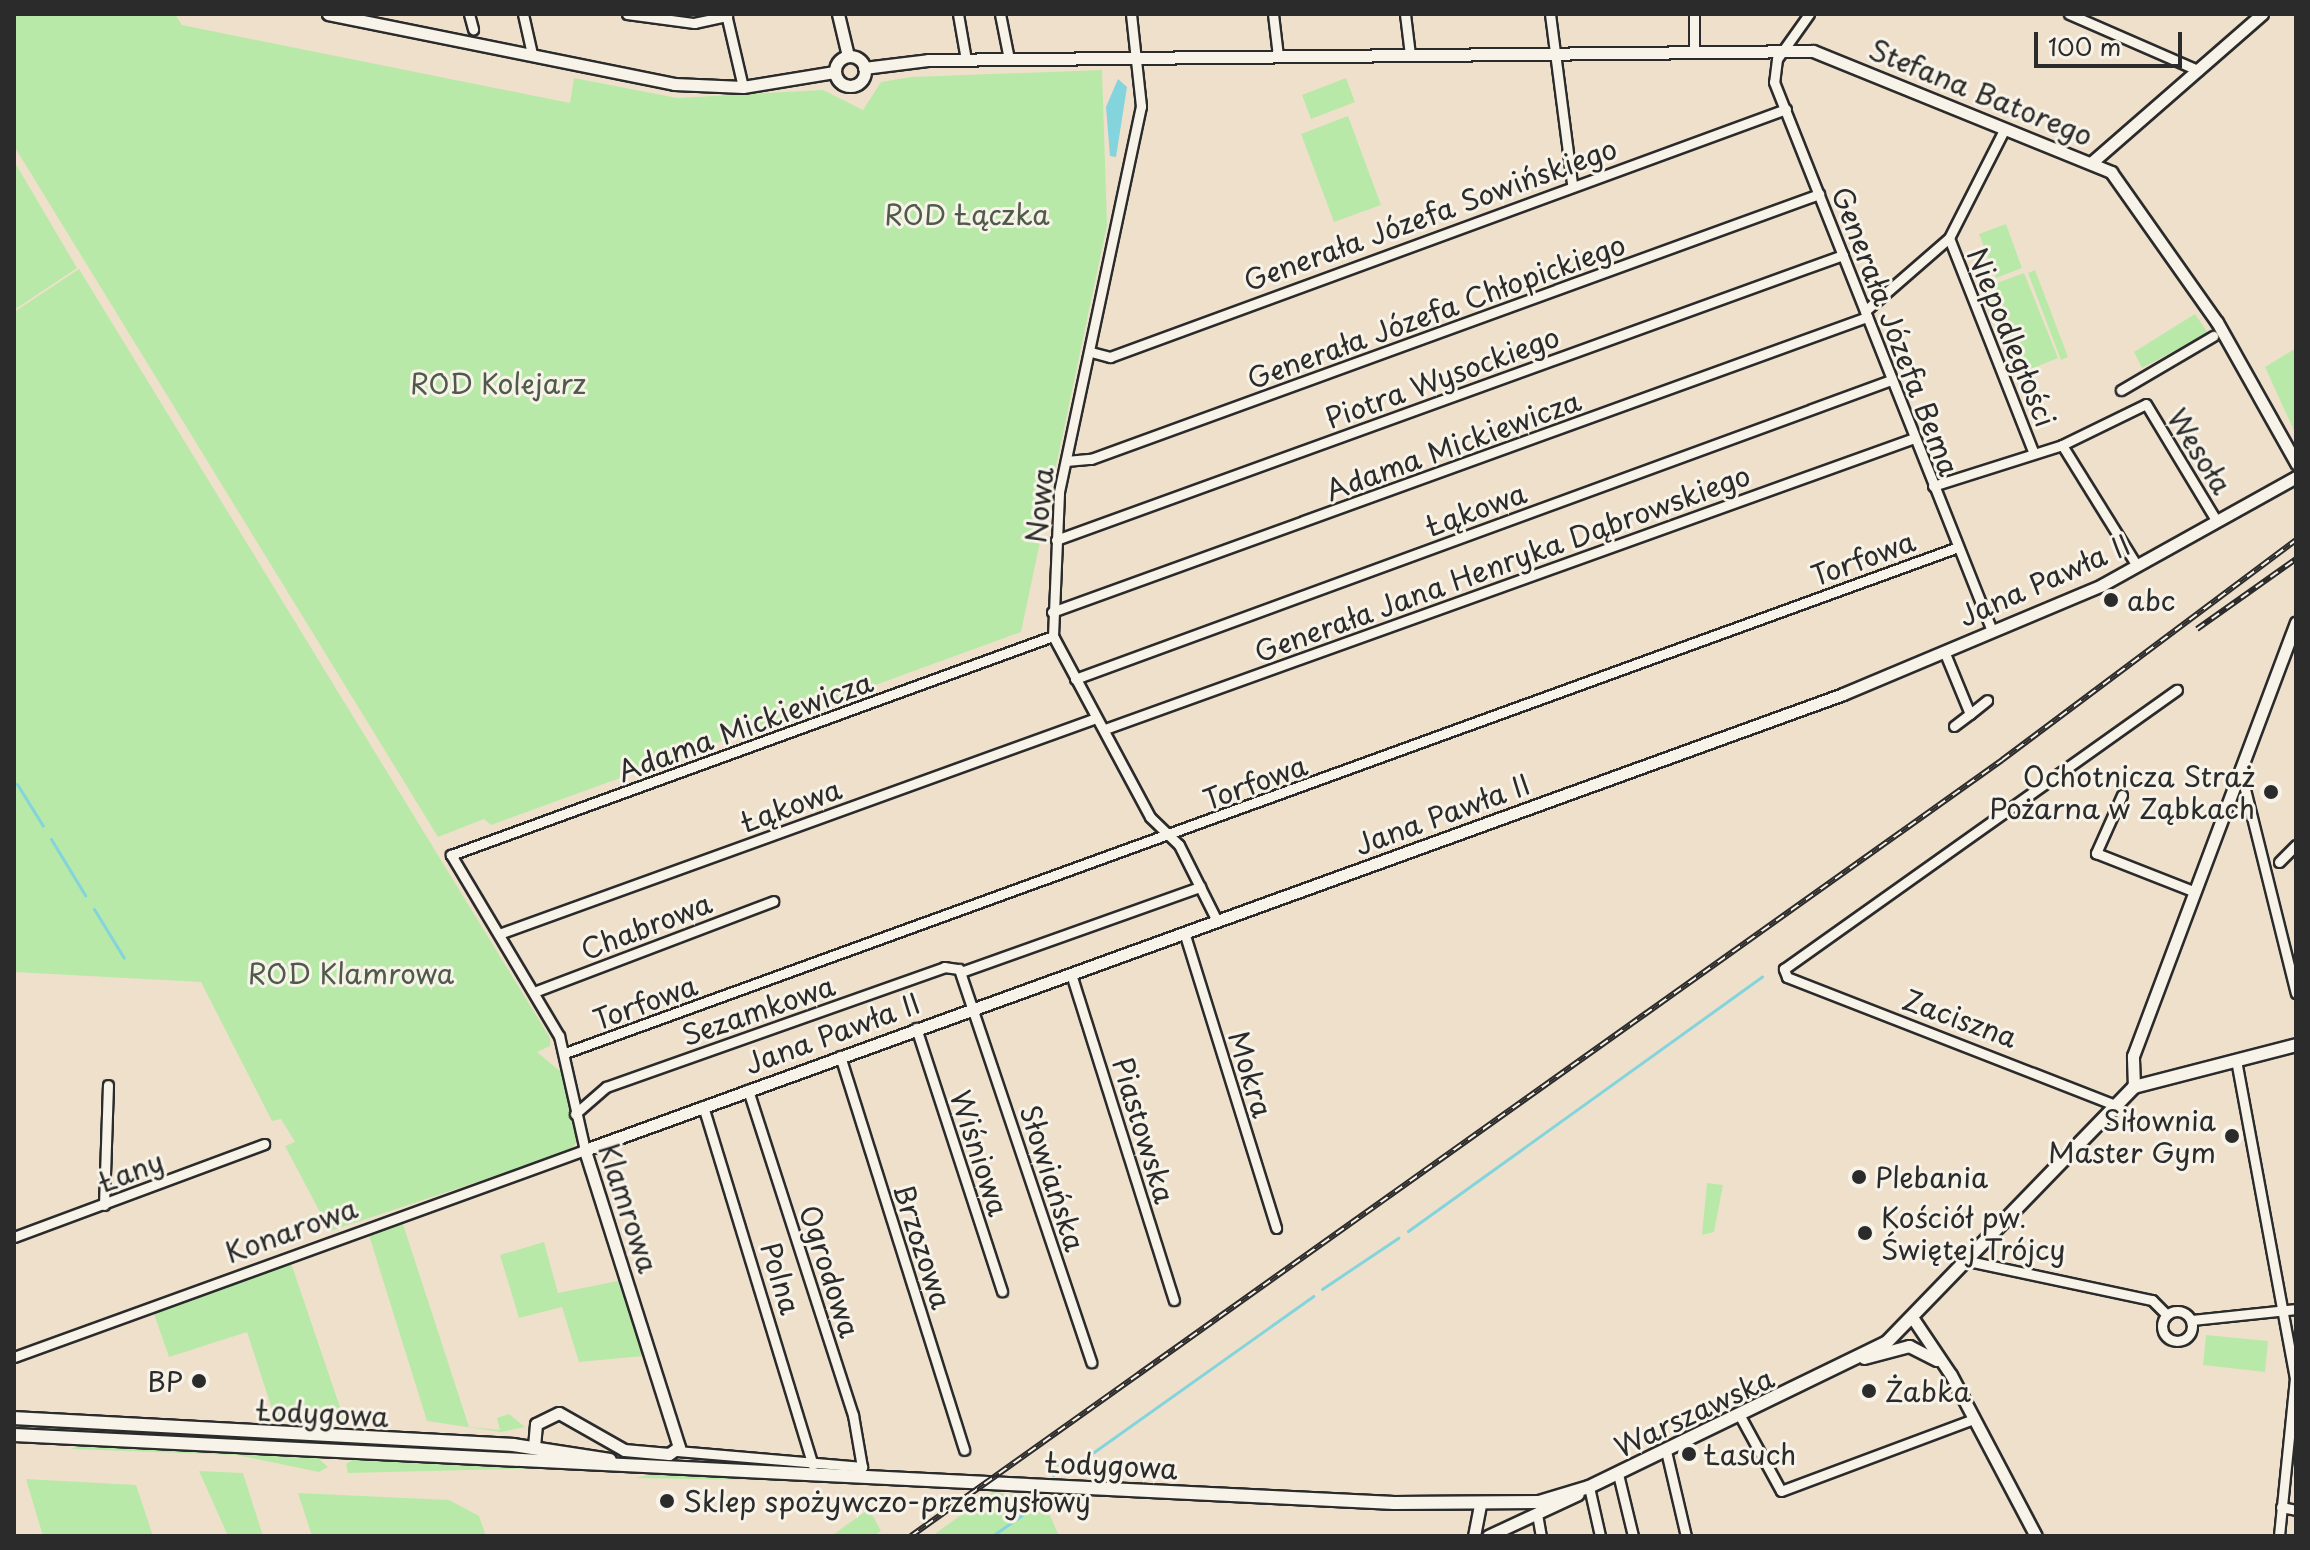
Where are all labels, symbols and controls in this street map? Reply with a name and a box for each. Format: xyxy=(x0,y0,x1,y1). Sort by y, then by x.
scale bar xyxy=(2038,16,2186,66)
text: 100 m xyxy=(2048,28,2121,64)
street label: Stefana Batorego xyxy=(1865,32,2097,152)
street label: Generała Józefa Sowińskiego xyxy=(1240,131,1620,297)
street label: Generała Józefa Bema xyxy=(1825,182,1967,480)
park label: ROD Łączka xyxy=(883,197,1051,231)
street label: Generała Józefa Chłopickiego xyxy=(1243,227,1629,395)
street label: Niepodległości xyxy=(1961,243,2063,431)
street label: Piotra Wysockiego xyxy=(1321,319,1563,435)
park label: ROD Kolejarz xyxy=(408,366,588,400)
street label: Adama Mickiewicza xyxy=(1321,383,1585,507)
street label: Wesoła xyxy=(2161,402,2239,500)
street label: Generała Jana Henryka Dąbrowskiego xyxy=(1249,457,1755,669)
street label: Nowa xyxy=(1018,465,1060,545)
street label: Łąkowa xyxy=(1421,475,1531,543)
street label: Torfowa xyxy=(1807,524,1919,592)
street label: Jana Pawła II xyxy=(1954,527,2134,633)
place label: abc xyxy=(2127,583,2175,617)
marker: abc xyxy=(2102,591,2120,609)
street label: Adama Mickiewicza xyxy=(613,664,877,788)
street label: Torfowa xyxy=(1199,748,1311,816)
place label: Ochotnicza Straż Pożarna w Ząbkach xyxy=(1990,759,2255,825)
street label: Jana Pawła II xyxy=(1350,767,1534,861)
street label: Łąkowa xyxy=(736,771,846,839)
marker: Ochotnicza Straż Pożarna w Ząbkach xyxy=(2262,783,2280,801)
street label: Chabrowa xyxy=(576,886,716,966)
park label: ROD Klamrowa xyxy=(247,956,455,990)
street label: Torfowa xyxy=(589,968,701,1036)
street label: Sezamkowa xyxy=(677,968,839,1052)
street label: Zaciszna xyxy=(1899,982,2021,1054)
street label: Jana Pawła II xyxy=(740,986,924,1080)
street label: Mokra xyxy=(1222,1027,1280,1121)
street label: Piastowska xyxy=(1106,1053,1182,1207)
street label: Wiśniowa xyxy=(944,1086,1016,1220)
street label: Słowiańska xyxy=(1014,1101,1092,1255)
place label: Siłownia Master Gym xyxy=(2046,1103,2216,1169)
marker: Siłownia Master Gym xyxy=(2223,1127,2241,1145)
street label: Klamrowa xyxy=(592,1139,666,1277)
street label: Łany xyxy=(94,1143,168,1199)
place label: Plebania xyxy=(1875,1160,1988,1194)
marker: Plebania xyxy=(1850,1168,1868,1186)
street label: Brzozowa xyxy=(887,1179,959,1313)
street label: Konarowa xyxy=(220,1191,362,1269)
place label: Kościół pw. Świętej Trójcy xyxy=(1881,1200,2067,1266)
street label: Ogrodowa xyxy=(793,1201,867,1341)
marker: Kościół pw. Świętej Trójcy xyxy=(1856,1224,1874,1242)
street label: Polna xyxy=(754,1238,808,1318)
street label: Warszawska xyxy=(1609,1361,1779,1463)
place label: BP xyxy=(147,1364,183,1398)
marker: BP xyxy=(190,1372,208,1390)
place label: Żabka xyxy=(1885,1374,1971,1408)
marker: Żabka xyxy=(1860,1382,1878,1400)
street label: Łodygowa xyxy=(256,1393,390,1433)
place label: Łasuch xyxy=(1705,1437,1796,1471)
street label: Łodygowa xyxy=(1045,1445,1179,1485)
marker: Łasuch xyxy=(1680,1445,1698,1463)
place label: Sklep spożywczo-przemysłowy xyxy=(683,1484,1093,1518)
marker: Sklep spożywczo-przemysłowy xyxy=(658,1492,676,1510)

